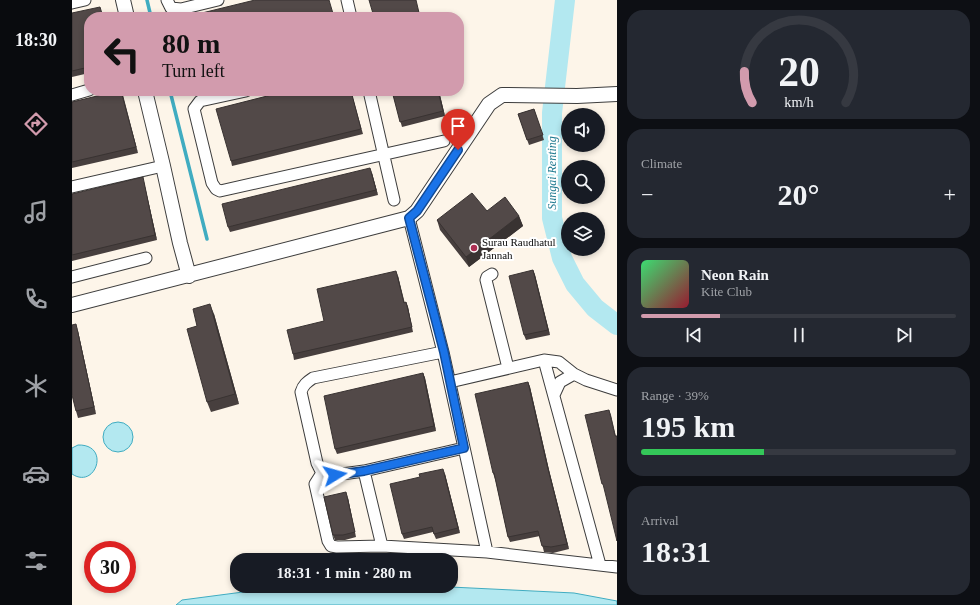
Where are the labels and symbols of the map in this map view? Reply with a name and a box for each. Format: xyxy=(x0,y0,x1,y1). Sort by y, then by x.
pin xyxy=(441,109,475,150)
water label: Sungai Renting xyxy=(545,136,559,210)
place label: Surau Raudhatul Jannah xyxy=(482,236,556,261)
marker: Surau Raudhatul Jannah xyxy=(469,243,479,253)
position arrow xyxy=(314,454,356,496)
speed limit sign: 30 xyxy=(84,541,136,593)

